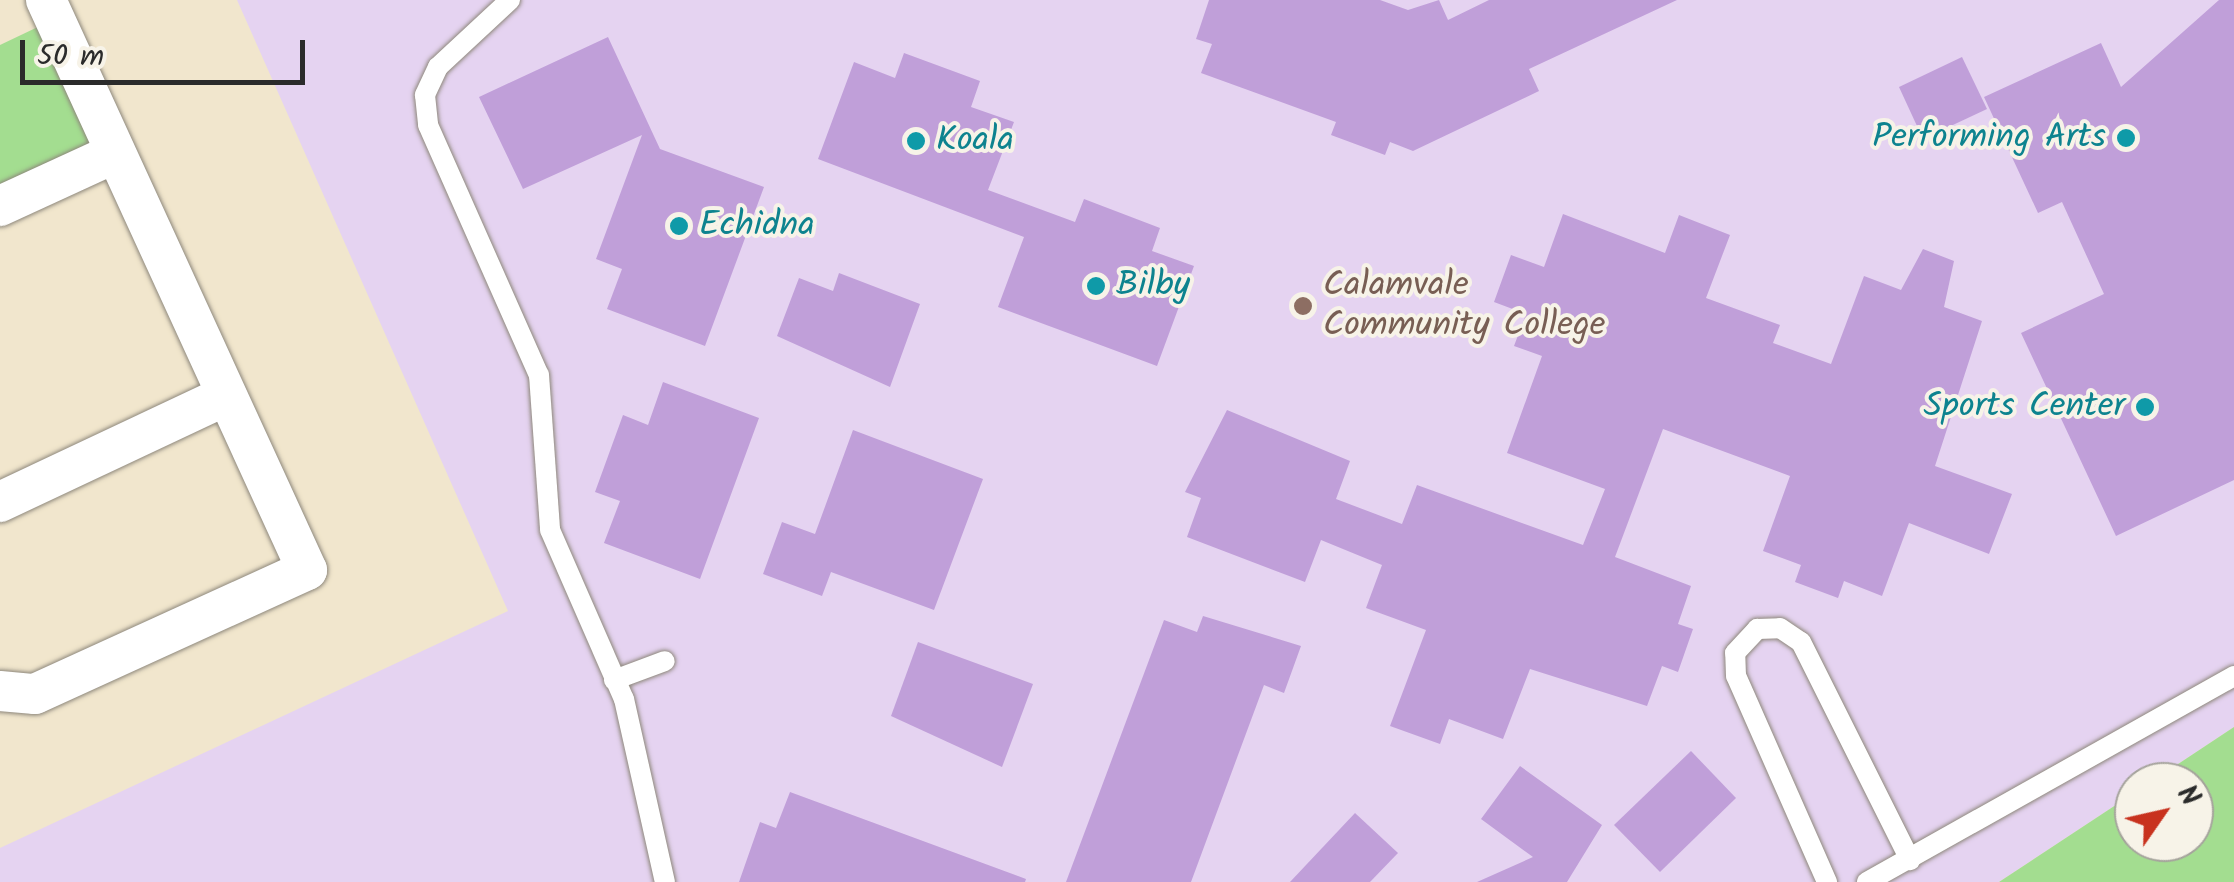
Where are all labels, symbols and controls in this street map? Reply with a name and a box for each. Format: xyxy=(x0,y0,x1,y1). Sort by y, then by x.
scale bar xyxy=(25,20,310,82)
text: 50 m xyxy=(37,33,104,81)
place label: Performing Arts xyxy=(1872,117,2106,159)
place label: Koala xyxy=(936,120,1014,162)
marker: Performing Arts xyxy=(2115,127,2137,149)
marker: Koala xyxy=(905,130,927,152)
place label: Echidna xyxy=(699,205,815,247)
marker: Echidna xyxy=(668,215,690,237)
place label: Bilby xyxy=(1116,265,1190,307)
place label: Calamvale Community College xyxy=(1323,265,1605,347)
marker: Bilby xyxy=(1085,275,1107,297)
marker: Calamvale Community College xyxy=(1292,295,1314,317)
place label: Sports Center xyxy=(1924,386,2125,428)
marker: Sports Center xyxy=(2134,396,2156,418)
north arrow xyxy=(2114,762,2214,862)
text: N xyxy=(2164,776,2211,816)

